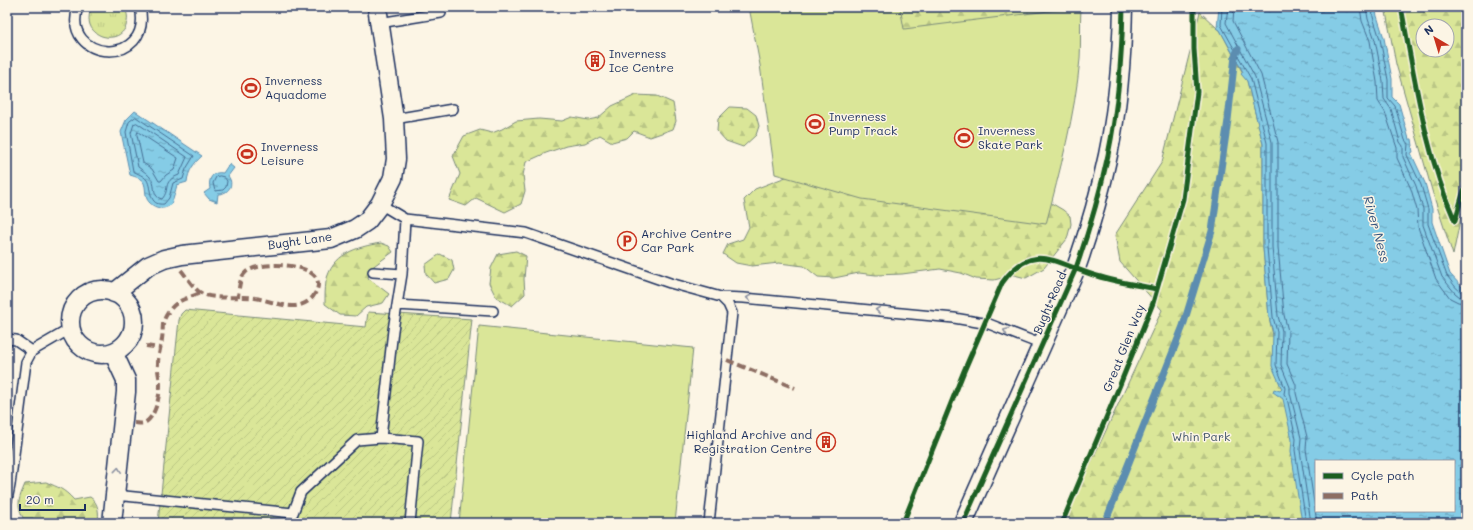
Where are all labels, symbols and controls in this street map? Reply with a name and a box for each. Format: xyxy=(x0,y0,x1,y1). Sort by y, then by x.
north arrow xyxy=(1415,18,1455,58)
text: N xyxy=(1421,21,1436,38)
place label: Inverness Ice Centre xyxy=(609,45,674,75)
building icon: Inverness Ice Centre xyxy=(584,50,606,72)
place label: Inverness Aquadome xyxy=(265,72,327,102)
sports icon: Inverness Aquadome xyxy=(240,77,262,99)
place label: Inverness Pump Track xyxy=(829,108,897,138)
sports icon: Inverness Pump Track xyxy=(804,113,826,135)
place label: Inverness Skate Park xyxy=(978,122,1042,152)
sports icon: Inverness Skate Park xyxy=(953,127,975,149)
place label: Inverness Leisure xyxy=(261,138,319,168)
sports icon: Inverness Leisure xyxy=(236,143,258,165)
water label: River Ness xyxy=(1360,194,1395,264)
place label: Archive Centre Car Park xyxy=(641,225,732,255)
street label: Bught Lane xyxy=(267,228,333,252)
parking icon: Archive Centre Car Park xyxy=(616,230,638,252)
street label: Bught Road xyxy=(1029,268,1070,336)
one-way arrow xyxy=(746,294,752,303)
street label: Great Glen Way xyxy=(1098,301,1148,394)
one-way arrow xyxy=(875,306,881,315)
one-way arrow xyxy=(1003,327,1010,335)
place label: Highland Archive and Registration Centre xyxy=(686,426,812,456)
park label: Whin Park xyxy=(1172,428,1230,444)
building icon: Highland Archive and Registration Centre xyxy=(815,431,837,453)
legend xyxy=(1315,460,1455,512)
one-way arrow xyxy=(113,467,122,473)
text: Cycle path xyxy=(1351,467,1414,483)
scale bar xyxy=(20,486,85,512)
text: Path xyxy=(1351,487,1378,503)
text: 20 m xyxy=(26,491,54,507)

